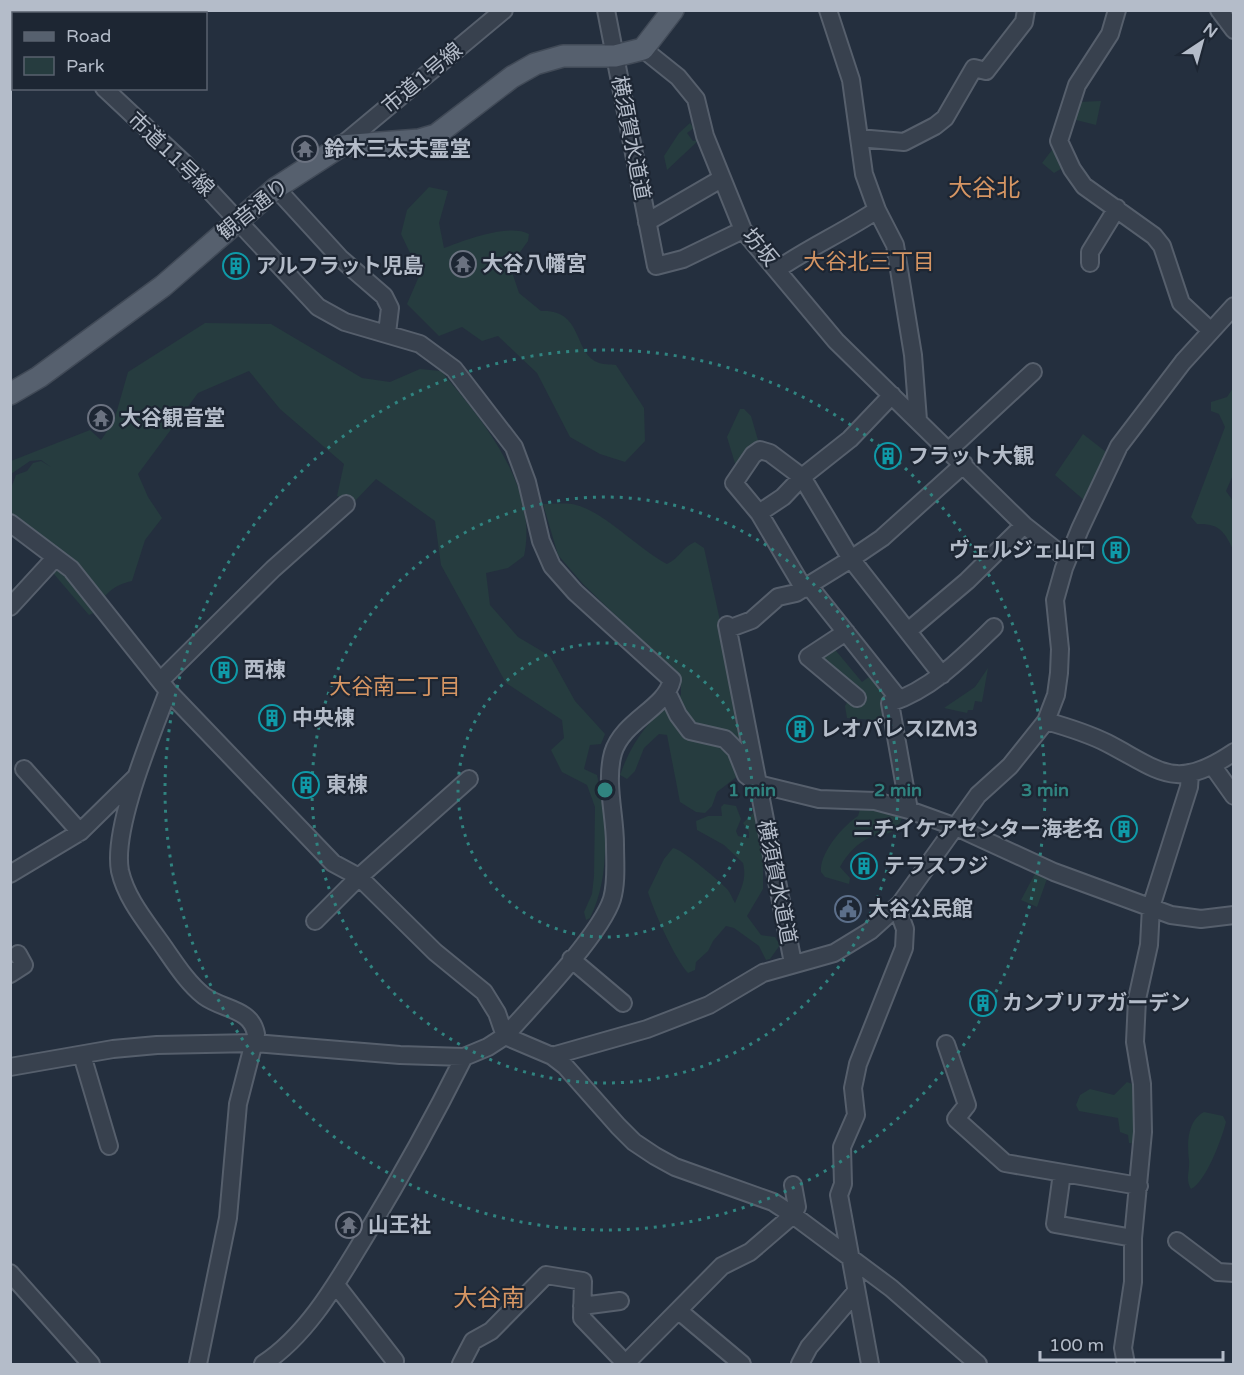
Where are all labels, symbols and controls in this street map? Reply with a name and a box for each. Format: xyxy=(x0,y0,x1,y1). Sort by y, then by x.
legend xyxy=(12,12,207,90)
north arrow xyxy=(1172,12,1232,72)
text: N xyxy=(1199,19,1221,43)
text: Road xyxy=(66,25,111,47)
street label: 市道1号線 xyxy=(377,38,468,119)
text: Park xyxy=(66,55,105,77)
street label: 横須賀水道道 xyxy=(606,74,655,202)
street label: 市道11号線 xyxy=(122,107,219,202)
temple icon: 鈴木三太夫霊堂 xyxy=(290,134,320,164)
place label: 鈴木三太夫霊堂 xyxy=(324,137,471,162)
street label: 観音通り xyxy=(213,173,294,246)
district label: 大谷北 xyxy=(948,174,1020,203)
street label: 坊坂 xyxy=(737,223,783,271)
temple icon: 大谷八幡宮 xyxy=(448,249,478,279)
district label: 大谷北三丁目 xyxy=(803,249,935,275)
building icon: アルフラット児島 xyxy=(221,251,251,281)
place label: 大谷八幡宮 xyxy=(482,252,587,277)
place label: アルフラット児島 xyxy=(256,254,424,279)
temple icon: 大谷観音堂 xyxy=(86,403,116,433)
place label: 大谷観音堂 xyxy=(120,406,225,431)
building icon: フラット大観 xyxy=(873,441,903,471)
place label: フラット大観 xyxy=(908,444,1034,469)
building icon: ヴェルジェ山口 xyxy=(1101,535,1131,565)
place label: ヴェルジェ山口 xyxy=(949,538,1096,563)
building icon: 西棟 xyxy=(209,655,239,685)
place label: 西棟 xyxy=(244,658,286,683)
district label: 大谷南二丁目 xyxy=(329,674,461,700)
building icon: 中央棟 xyxy=(257,703,287,733)
place label: 中央棟 xyxy=(292,706,355,731)
building icon: レオパレスIZM3 xyxy=(785,714,815,744)
place label: レオパレスIZM3 xyxy=(820,717,978,742)
building icon: 東棟 xyxy=(291,770,321,800)
place label: 東棟 xyxy=(326,773,368,798)
text: 1 min xyxy=(728,779,776,801)
text: 2 min xyxy=(874,779,922,801)
text: 3 min xyxy=(1021,779,1069,801)
centre of rings xyxy=(595,780,615,800)
building icon: ニチイケアセンター海老名 xyxy=(1109,814,1139,844)
place label: ニチイケアセンター海老名 xyxy=(852,817,1104,842)
street label: 横須賀水道道 xyxy=(752,818,801,946)
building icon: テラスフジ xyxy=(849,851,879,881)
place label: テラスフジ xyxy=(884,854,989,879)
public building icon: 大谷公民館 xyxy=(833,894,863,924)
place label: 大谷公民館 xyxy=(868,897,973,922)
building icon: カンブリアガーデン xyxy=(968,988,998,1018)
place label: カンブリアガーデン xyxy=(1002,991,1190,1016)
temple icon: 山王社 xyxy=(334,1210,364,1240)
place label: 山王社 xyxy=(368,1213,431,1238)
district label: 大谷南 xyxy=(453,1284,525,1313)
scale bar xyxy=(1040,1324,1223,1362)
text: 100 m xyxy=(1049,1334,1104,1356)

